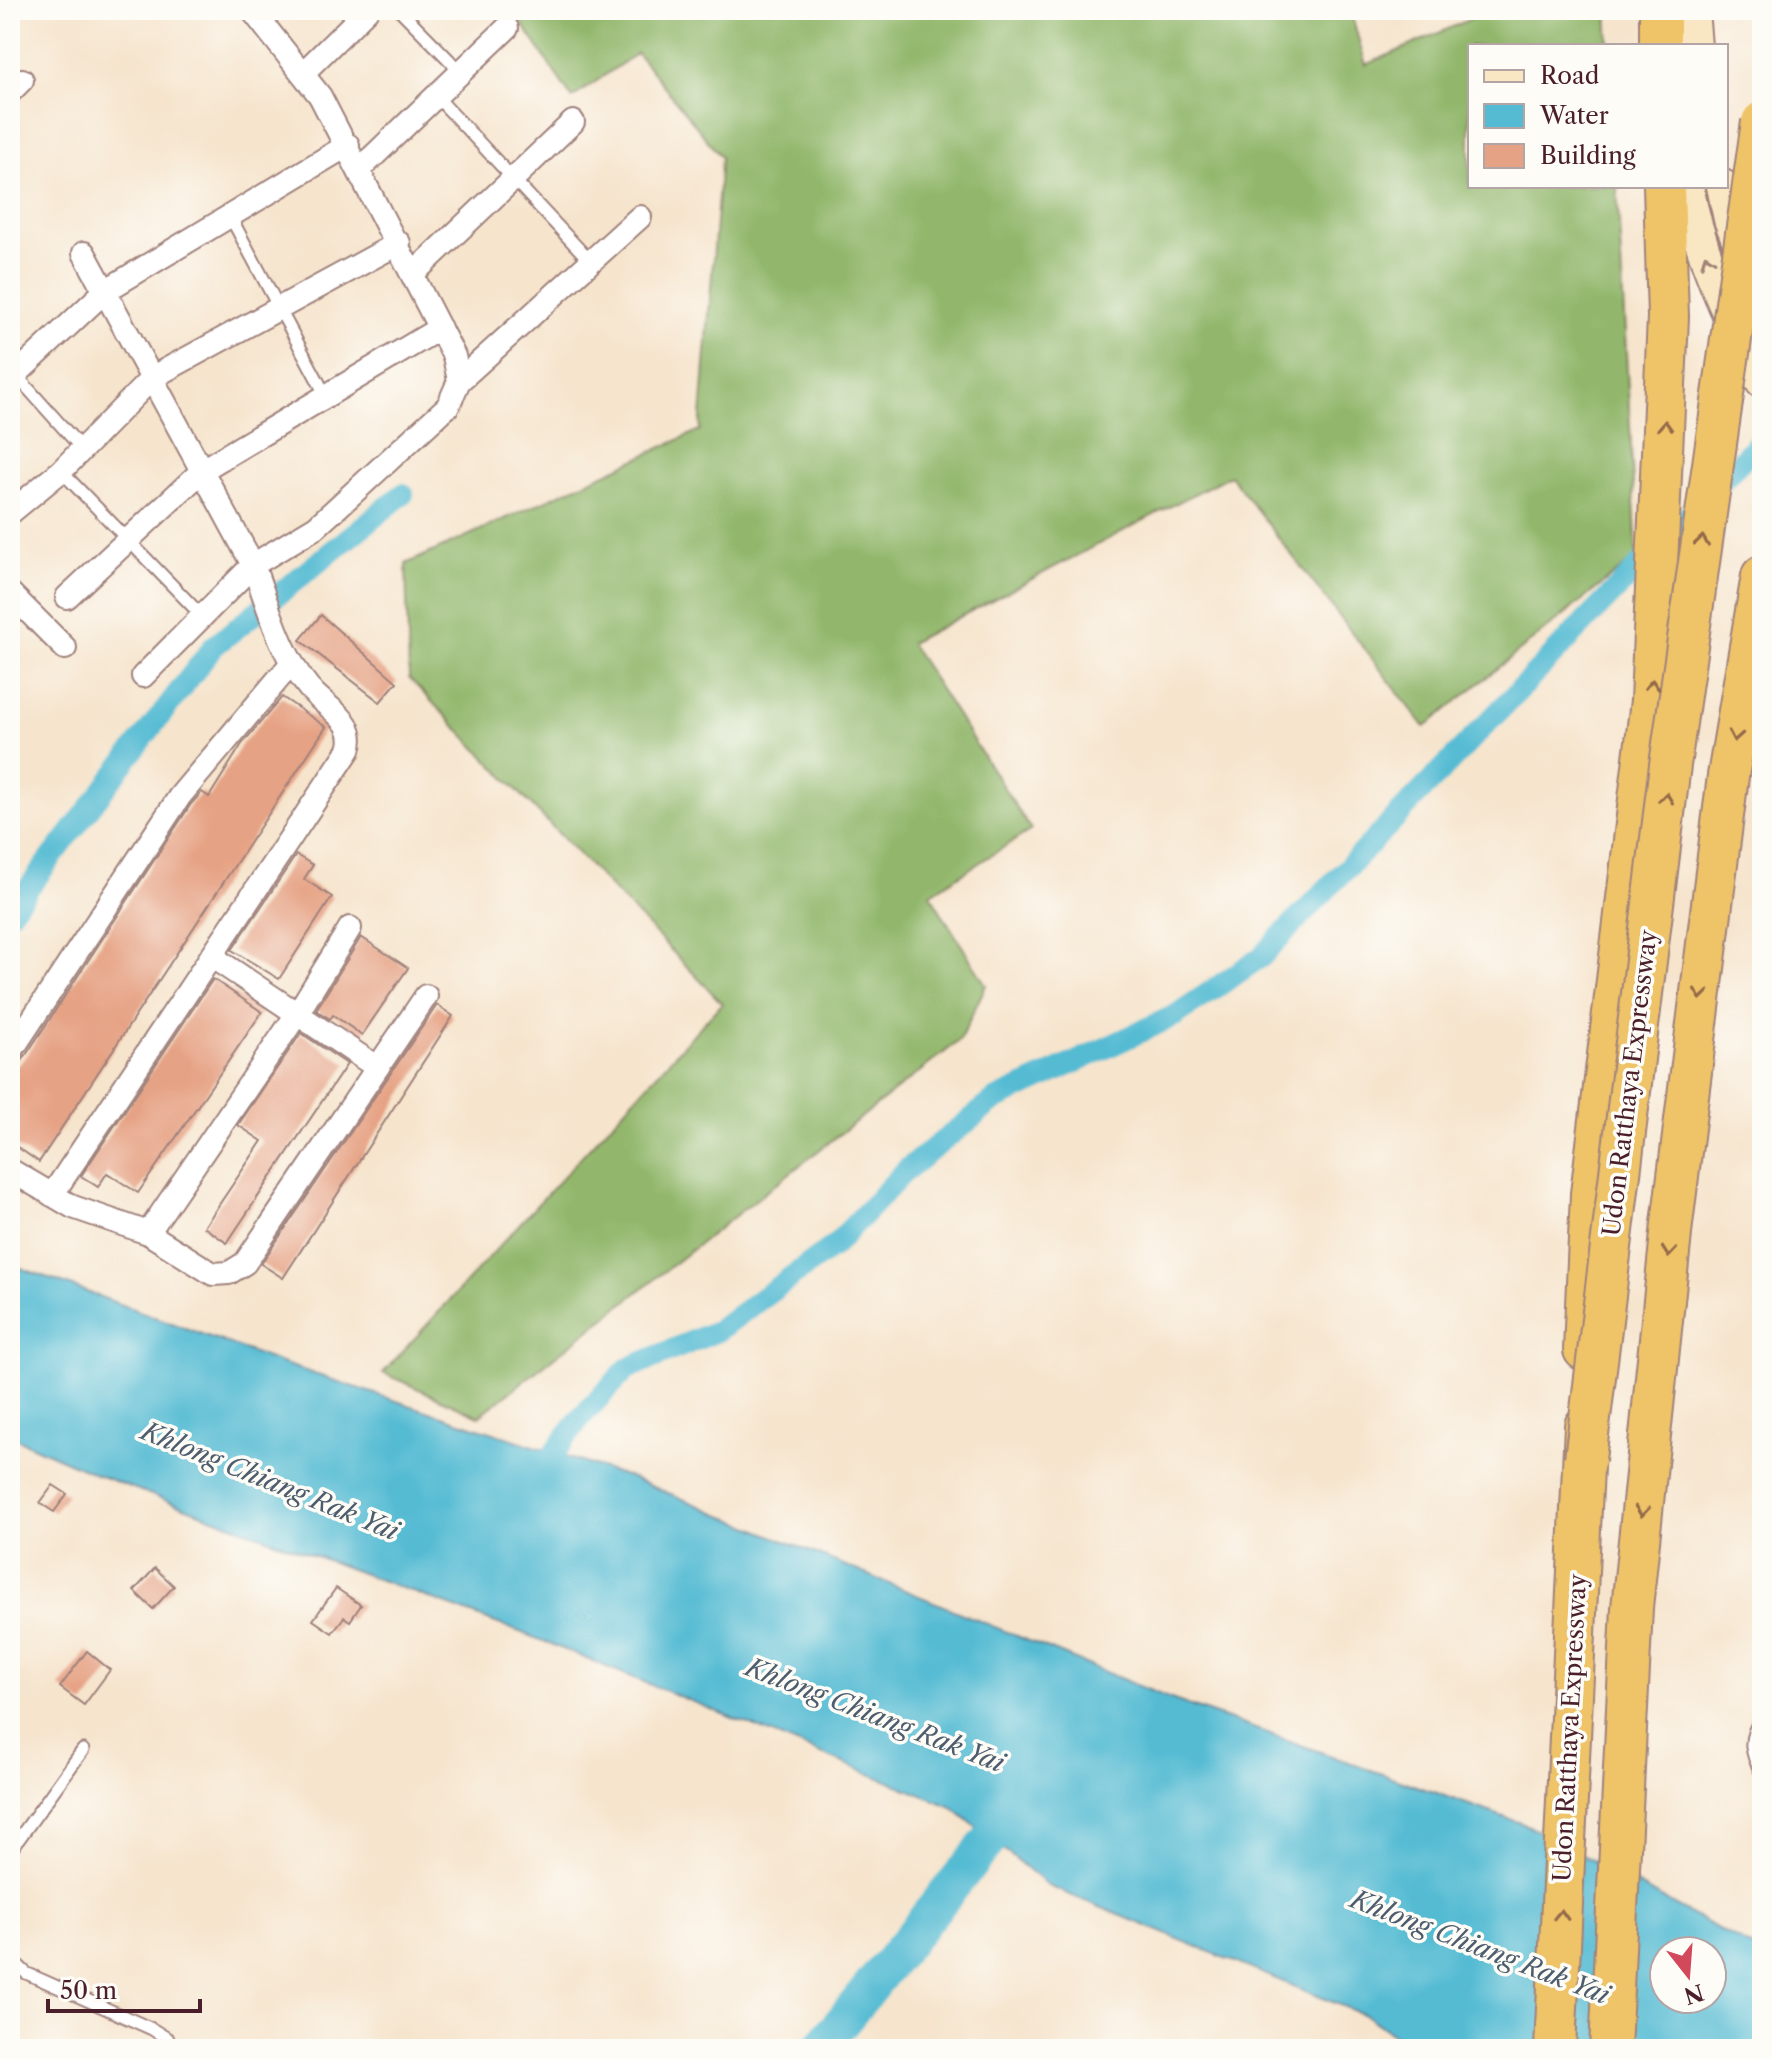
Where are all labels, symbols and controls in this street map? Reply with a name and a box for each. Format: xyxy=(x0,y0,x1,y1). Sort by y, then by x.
legend xyxy=(1468,44,1728,188)
text: Road xyxy=(1540,61,1600,90)
text: Water xyxy=(1539,101,1609,130)
text: Building xyxy=(1540,141,1636,170)
one-way arrow xyxy=(1701,253,1717,267)
one-way arrow xyxy=(1656,419,1673,432)
one-way arrow xyxy=(1693,534,1710,548)
one-way arrow xyxy=(1643,678,1660,691)
one-way arrow xyxy=(1727,729,1744,743)
one-way arrow xyxy=(1657,791,1674,804)
street label: Udon Ratthaya Expressway xyxy=(1596,928,1663,1238)
one-way arrow xyxy=(1693,987,1710,1001)
one-way arrow xyxy=(1661,1246,1678,1259)
water label: Khlong Chiang Rak Yai xyxy=(135,1414,405,1548)
one-way arrow xyxy=(1634,1504,1651,1517)
street label: Udon Ratthaya Expressway xyxy=(1547,1573,1592,1883)
water label: Khlong Chiang Rak Yai xyxy=(739,1650,1011,1780)
water label: Khlong Chiang Rak Yai xyxy=(1344,1882,1616,2012)
one-way arrow xyxy=(1552,1908,1569,1921)
north arrow xyxy=(1648,1935,1728,2015)
scale bar xyxy=(48,1963,200,2013)
text: 50 m xyxy=(60,1976,117,2005)
text: N xyxy=(1681,1978,1707,2009)

